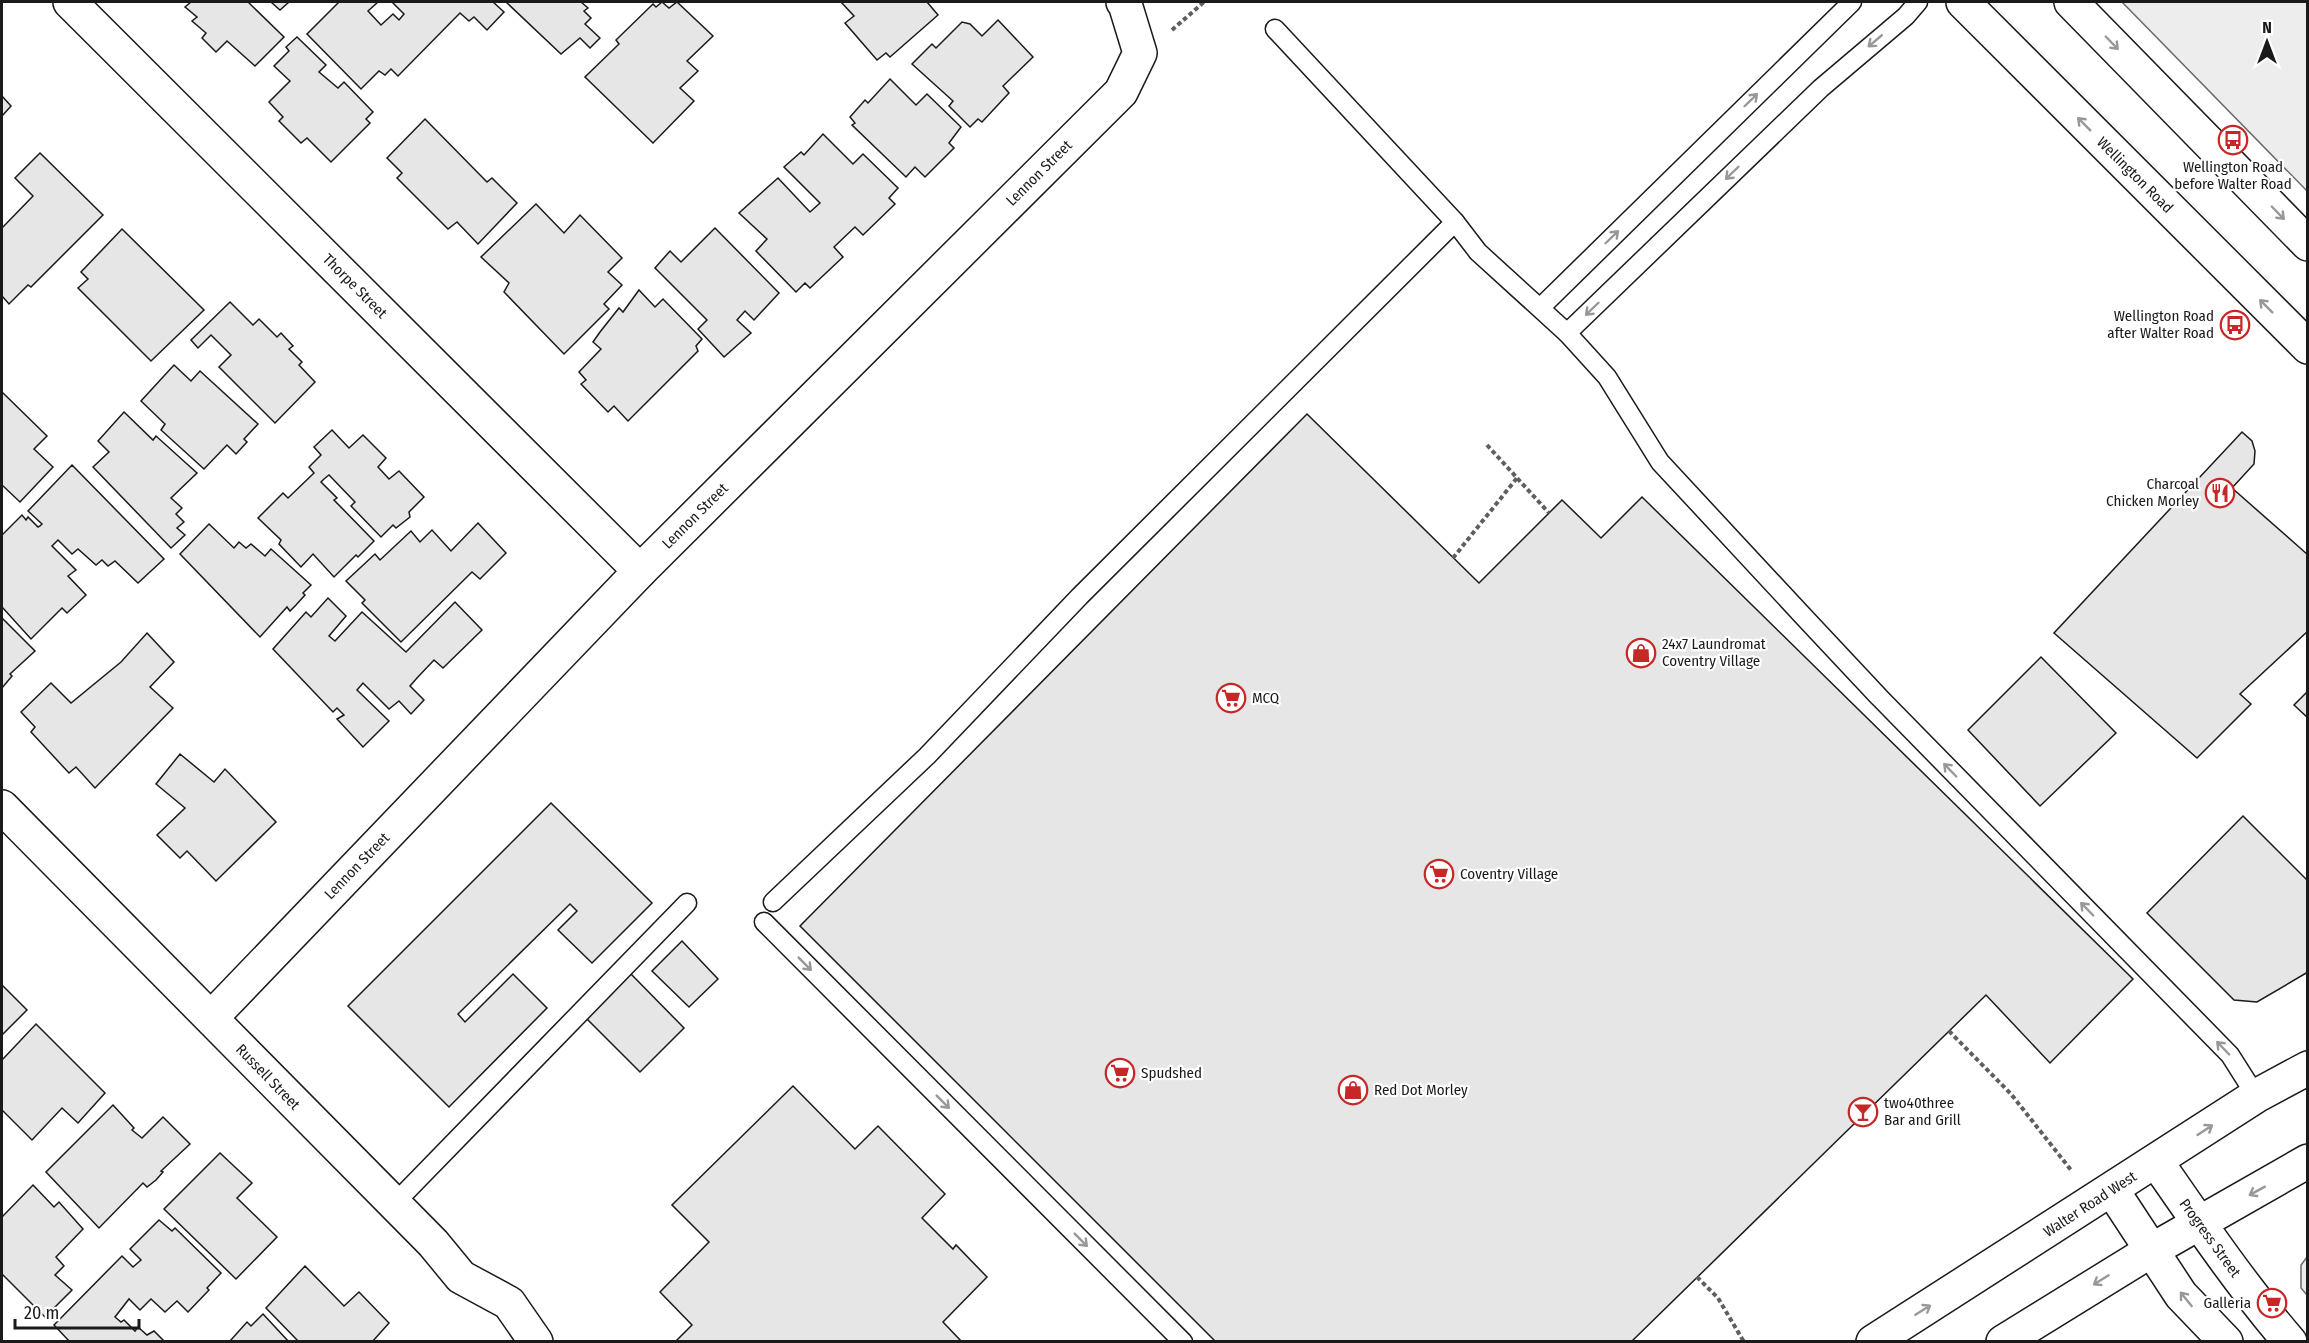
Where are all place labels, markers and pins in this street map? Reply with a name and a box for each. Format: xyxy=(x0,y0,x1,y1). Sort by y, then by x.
bus stop icon: Wellington Road before Walter Road xyxy=(2217,124,2249,156)
place label: Wellington Road before Walter Road xyxy=(2174,158,2292,193)
place label: Wellington Road after Walter Road xyxy=(2107,307,2214,342)
bus stop icon: Wellington Road after Walter Road xyxy=(2219,309,2251,341)
place label: Charcoal Chicken Morley xyxy=(2106,475,2199,510)
restaurant icon: Charcoal Chicken Morley xyxy=(2204,477,2236,509)
place label: 24x7 Laundromat Coventry Village xyxy=(1662,635,1766,670)
shop icon: 24x7 Laundromat Coventry Village xyxy=(1625,637,1657,669)
supermarket icon: MCQ xyxy=(1215,682,1247,714)
place label: MCQ xyxy=(1252,689,1280,707)
supermarket icon: Coventry Village xyxy=(1423,858,1455,890)
place label: Coventry Village xyxy=(1460,865,1558,883)
supermarket icon: Spudshed xyxy=(1104,1057,1136,1089)
place label: Spudshed xyxy=(1141,1064,1202,1082)
shop icon: Red Dot Morley xyxy=(1337,1074,1369,1106)
place label: Red Dot Morley xyxy=(1374,1081,1468,1099)
place label: two40three Bar and Grill xyxy=(1884,1094,1961,1129)
bar icon: two40three Bar and Grill xyxy=(1847,1096,1879,1128)
supermarket icon: Galleria xyxy=(2256,1287,2288,1319)
place label: Galleria xyxy=(2204,1294,2251,1312)

